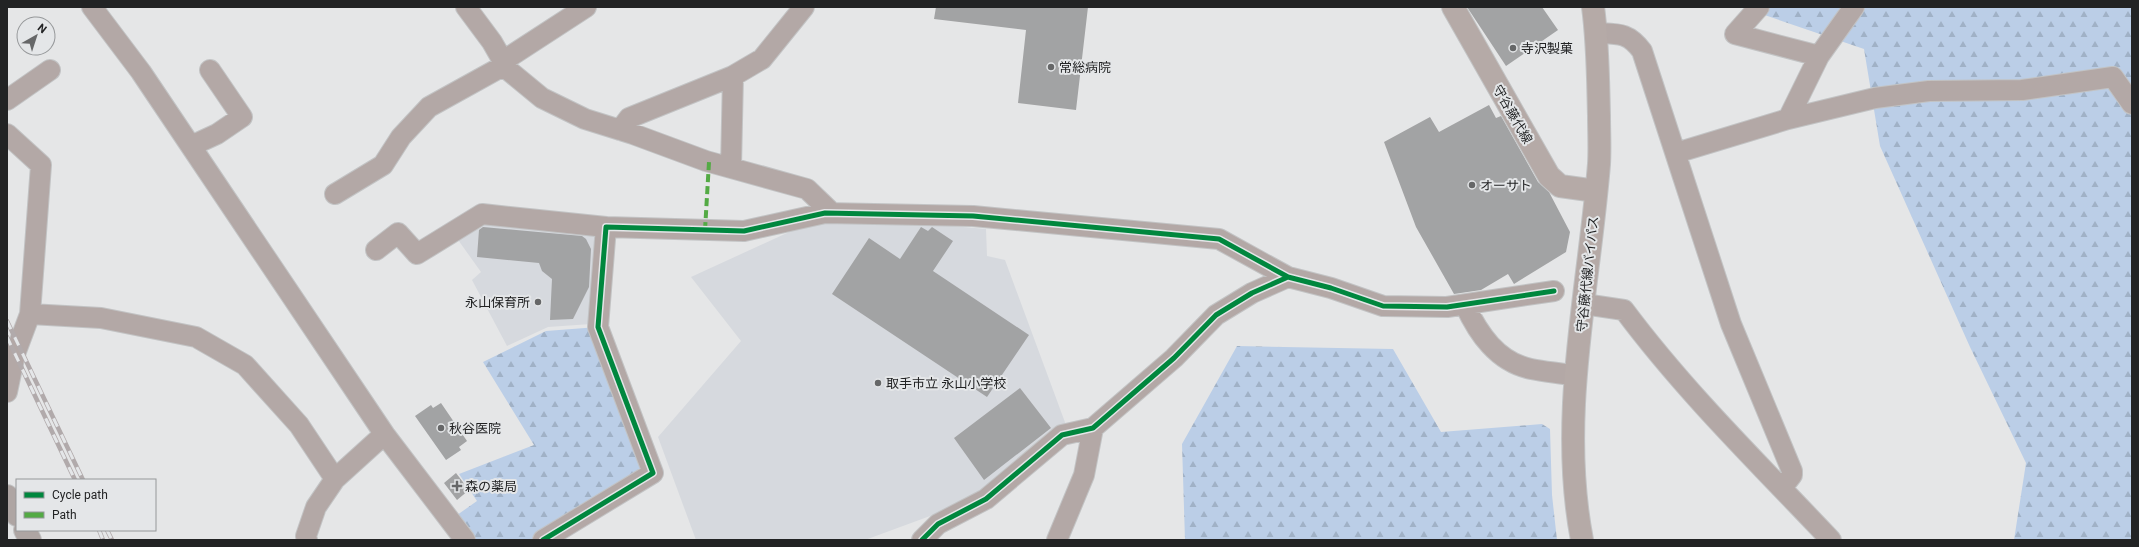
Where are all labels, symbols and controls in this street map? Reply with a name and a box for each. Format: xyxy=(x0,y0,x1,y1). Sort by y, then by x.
north arrow xyxy=(16,16,56,56)
text: N xyxy=(35,21,49,36)
place label: 寺沢製菓 xyxy=(1521,41,1573,56)
marker: 寺沢製菓 xyxy=(1508,43,1518,53)
place label: 常総病院 xyxy=(1059,60,1111,75)
marker: 常総病院 xyxy=(1046,62,1056,72)
street label: 守谷藤代線 xyxy=(1490,82,1535,146)
place label: オーサト xyxy=(1480,178,1532,193)
marker: オーサト xyxy=(1467,180,1477,190)
street label: 守谷藤代線バイパス xyxy=(1574,215,1601,333)
place label: 永山保育所 xyxy=(465,295,530,310)
marker: 永山保育所 xyxy=(533,297,543,307)
place label: 取手市立 永山小学校 xyxy=(886,376,1006,391)
marker: 取手市立 永山小学校 xyxy=(873,378,883,388)
place label: 秋谷医院 xyxy=(449,421,501,436)
marker: 秋谷医院 xyxy=(436,423,446,433)
legend xyxy=(16,479,156,531)
place label: 森の薬局 xyxy=(465,479,517,494)
marker: 森の薬局 xyxy=(452,481,462,491)
text: Cycle path xyxy=(52,488,108,502)
text: Path xyxy=(52,508,77,522)

